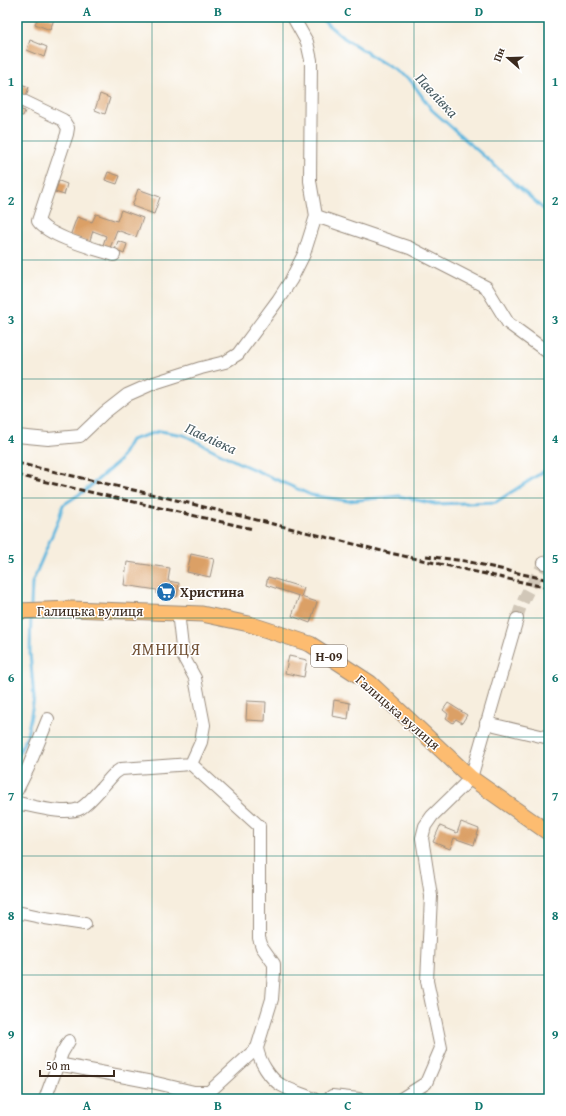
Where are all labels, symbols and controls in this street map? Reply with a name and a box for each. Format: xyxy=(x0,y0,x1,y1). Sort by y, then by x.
text: A xyxy=(83,2,92,21)
text: B xyxy=(214,2,222,21)
text: C xyxy=(344,2,352,21)
text: D xyxy=(475,2,483,21)
north arrow xyxy=(488,38,528,78)
text: Пн xyxy=(489,45,509,64)
water label: Павлівка xyxy=(411,68,463,122)
text: 1 xyxy=(8,72,14,91)
text: 1 xyxy=(552,72,558,91)
text: 2 xyxy=(8,191,15,210)
text: 2 xyxy=(552,191,559,210)
text: 3 xyxy=(8,310,14,329)
text: 3 xyxy=(552,310,558,329)
water label: Павлівка xyxy=(182,417,240,459)
text: 4 xyxy=(8,429,15,448)
text: 4 xyxy=(552,429,559,448)
text: 5 xyxy=(8,549,15,568)
text: 5 xyxy=(552,549,559,568)
supermarket icon: Христина xyxy=(155,581,177,603)
place label: Христина xyxy=(180,582,245,602)
street label: Галицька вулиця xyxy=(37,601,143,621)
district label: ЯМНИЦЯ xyxy=(130,637,201,661)
road number: Н-09 xyxy=(311,645,347,667)
text: 6 xyxy=(8,668,15,687)
text: 6 xyxy=(552,668,559,687)
street label: Галицька вулиця xyxy=(351,670,445,754)
text: 7 xyxy=(8,787,15,806)
text: 7 xyxy=(552,787,559,806)
text: 8 xyxy=(8,906,15,925)
text: 8 xyxy=(552,906,559,925)
text: 9 xyxy=(8,1025,15,1044)
text: 9 xyxy=(552,1025,559,1044)
scale bar xyxy=(40,1052,114,1078)
text: 50 m xyxy=(46,1057,70,1074)
text: A xyxy=(83,1096,92,1115)
text: B xyxy=(214,1096,222,1115)
text: C xyxy=(344,1096,352,1115)
text: D xyxy=(475,1096,483,1115)

